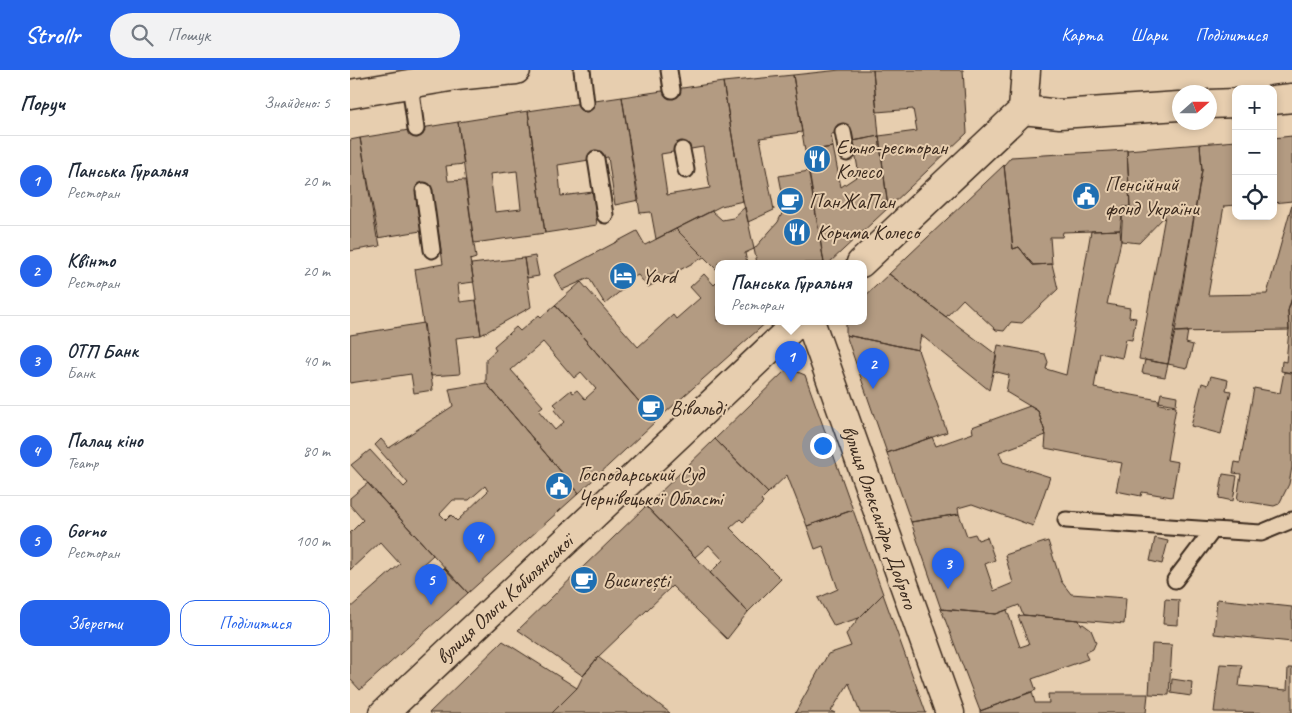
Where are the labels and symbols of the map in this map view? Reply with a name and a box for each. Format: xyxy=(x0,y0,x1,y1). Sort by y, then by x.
north arrow xyxy=(1172,85,1217,130)
place label: Етно-ресторан Колесо xyxy=(836,134,949,184)
restaurant icon: Етно-ресторан Колесо xyxy=(802,144,832,174)
place label: Пенсійний фонд України xyxy=(1105,171,1200,221)
public building icon: Пенсійний фонд України xyxy=(1071,181,1101,211)
cafe icon: ПанЖаПан xyxy=(775,186,805,216)
place label: ПанЖаПан xyxy=(809,188,896,214)
restaurant icon: Корчма Колесо xyxy=(782,217,812,247)
place label: Корчма Колесо xyxy=(816,219,922,245)
hotel icon: Yard xyxy=(608,261,638,291)
place label: Yard xyxy=(642,263,680,289)
pin: 1 xyxy=(775,341,807,382)
pin: 2 xyxy=(857,348,889,389)
cafe icon: Вівальді xyxy=(636,393,666,423)
place label: Вівальді xyxy=(670,395,728,421)
street label: вулиця Олександра Доброго xyxy=(836,422,924,614)
your location xyxy=(810,433,836,459)
place label: Господарський Суд Чернівецької Області xyxy=(578,461,726,511)
public building icon: Господарський Суд Чернівецької Області xyxy=(544,471,574,501)
pin: 4 xyxy=(463,522,495,563)
street label: вулиця Ольги Кобилянської xyxy=(430,526,581,669)
pin: 3 xyxy=(932,548,964,589)
pin: 5 xyxy=(415,564,447,605)
cafe icon: București xyxy=(569,565,599,595)
place label: București xyxy=(603,567,673,593)

